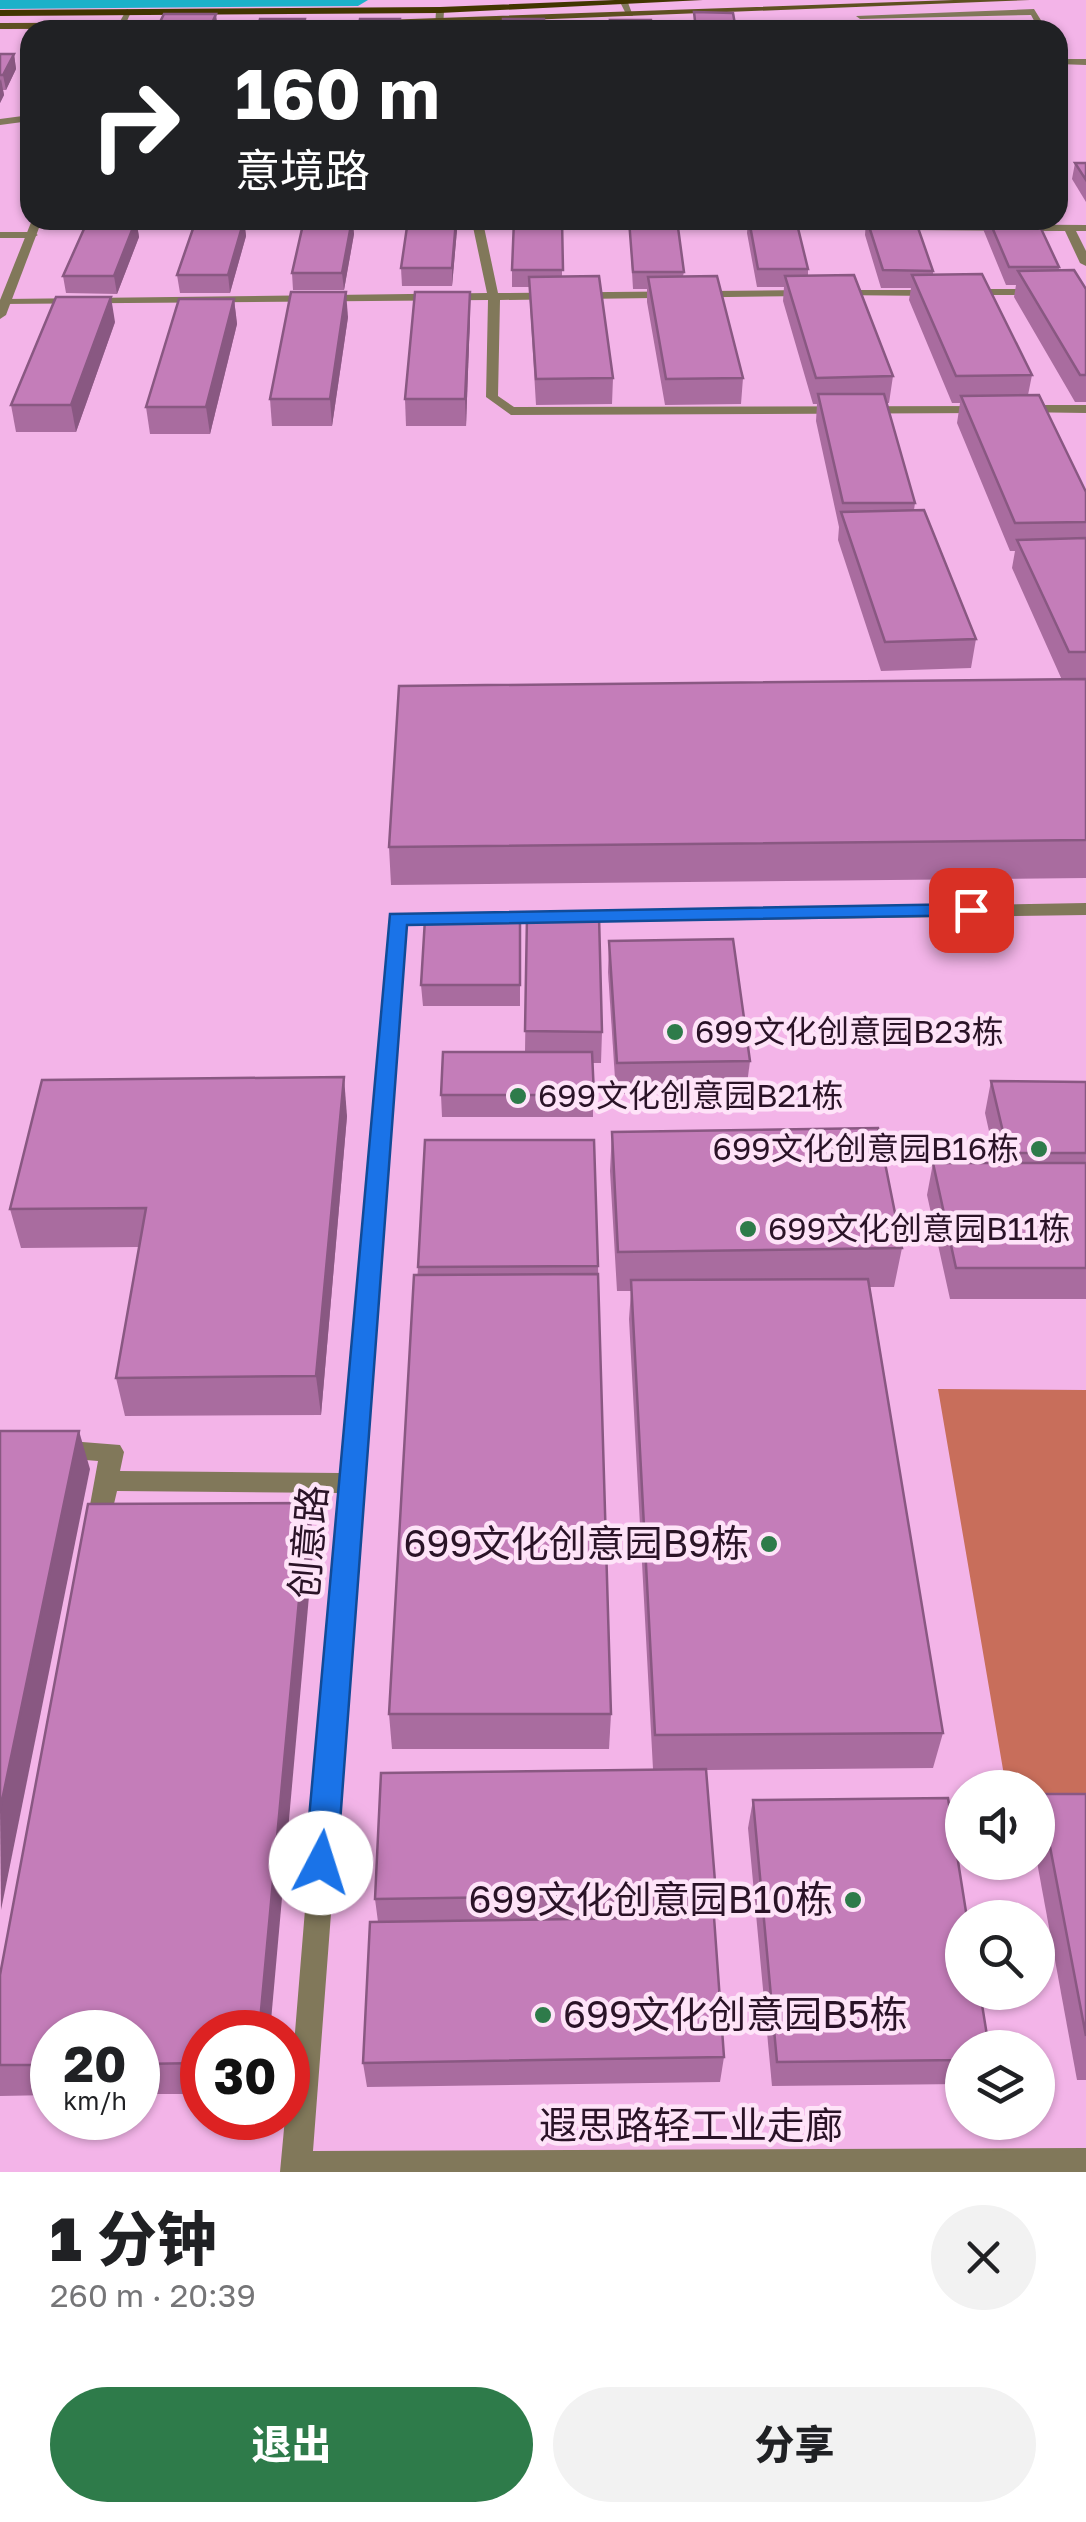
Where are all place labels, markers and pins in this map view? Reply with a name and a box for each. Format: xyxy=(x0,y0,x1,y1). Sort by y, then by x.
pin xyxy=(929,868,1014,953)
place label: 699文化创意园B23栋 xyxy=(695,1012,1004,1050)
marker: 699文化创意园B23栋 xyxy=(664,1021,686,1043)
place label: 699文化创意园B21栋 xyxy=(538,1076,844,1114)
marker: 699文化创意园B21栋 xyxy=(507,1085,529,1107)
place label: 699文化创意园B16栋 xyxy=(713,1129,1019,1167)
marker: 699文化创意园B16栋 xyxy=(1028,1138,1050,1160)
place label: 699文化创意园B11栋 xyxy=(768,1209,1071,1247)
marker: 699文化创意园B11栋 xyxy=(737,1218,759,1240)
place label: 699文化创意园B9栋 xyxy=(404,1520,749,1565)
marker: 699文化创意园B9栋 xyxy=(758,1533,780,1555)
place label: 699文化创意园B10栋 xyxy=(469,1876,833,1921)
marker: 699文化创意园B10栋 xyxy=(842,1889,864,1911)
place label: 699文化创意园B5栋 xyxy=(563,1991,907,2036)
marker: 699文化创意园B5栋 xyxy=(532,2004,554,2026)

